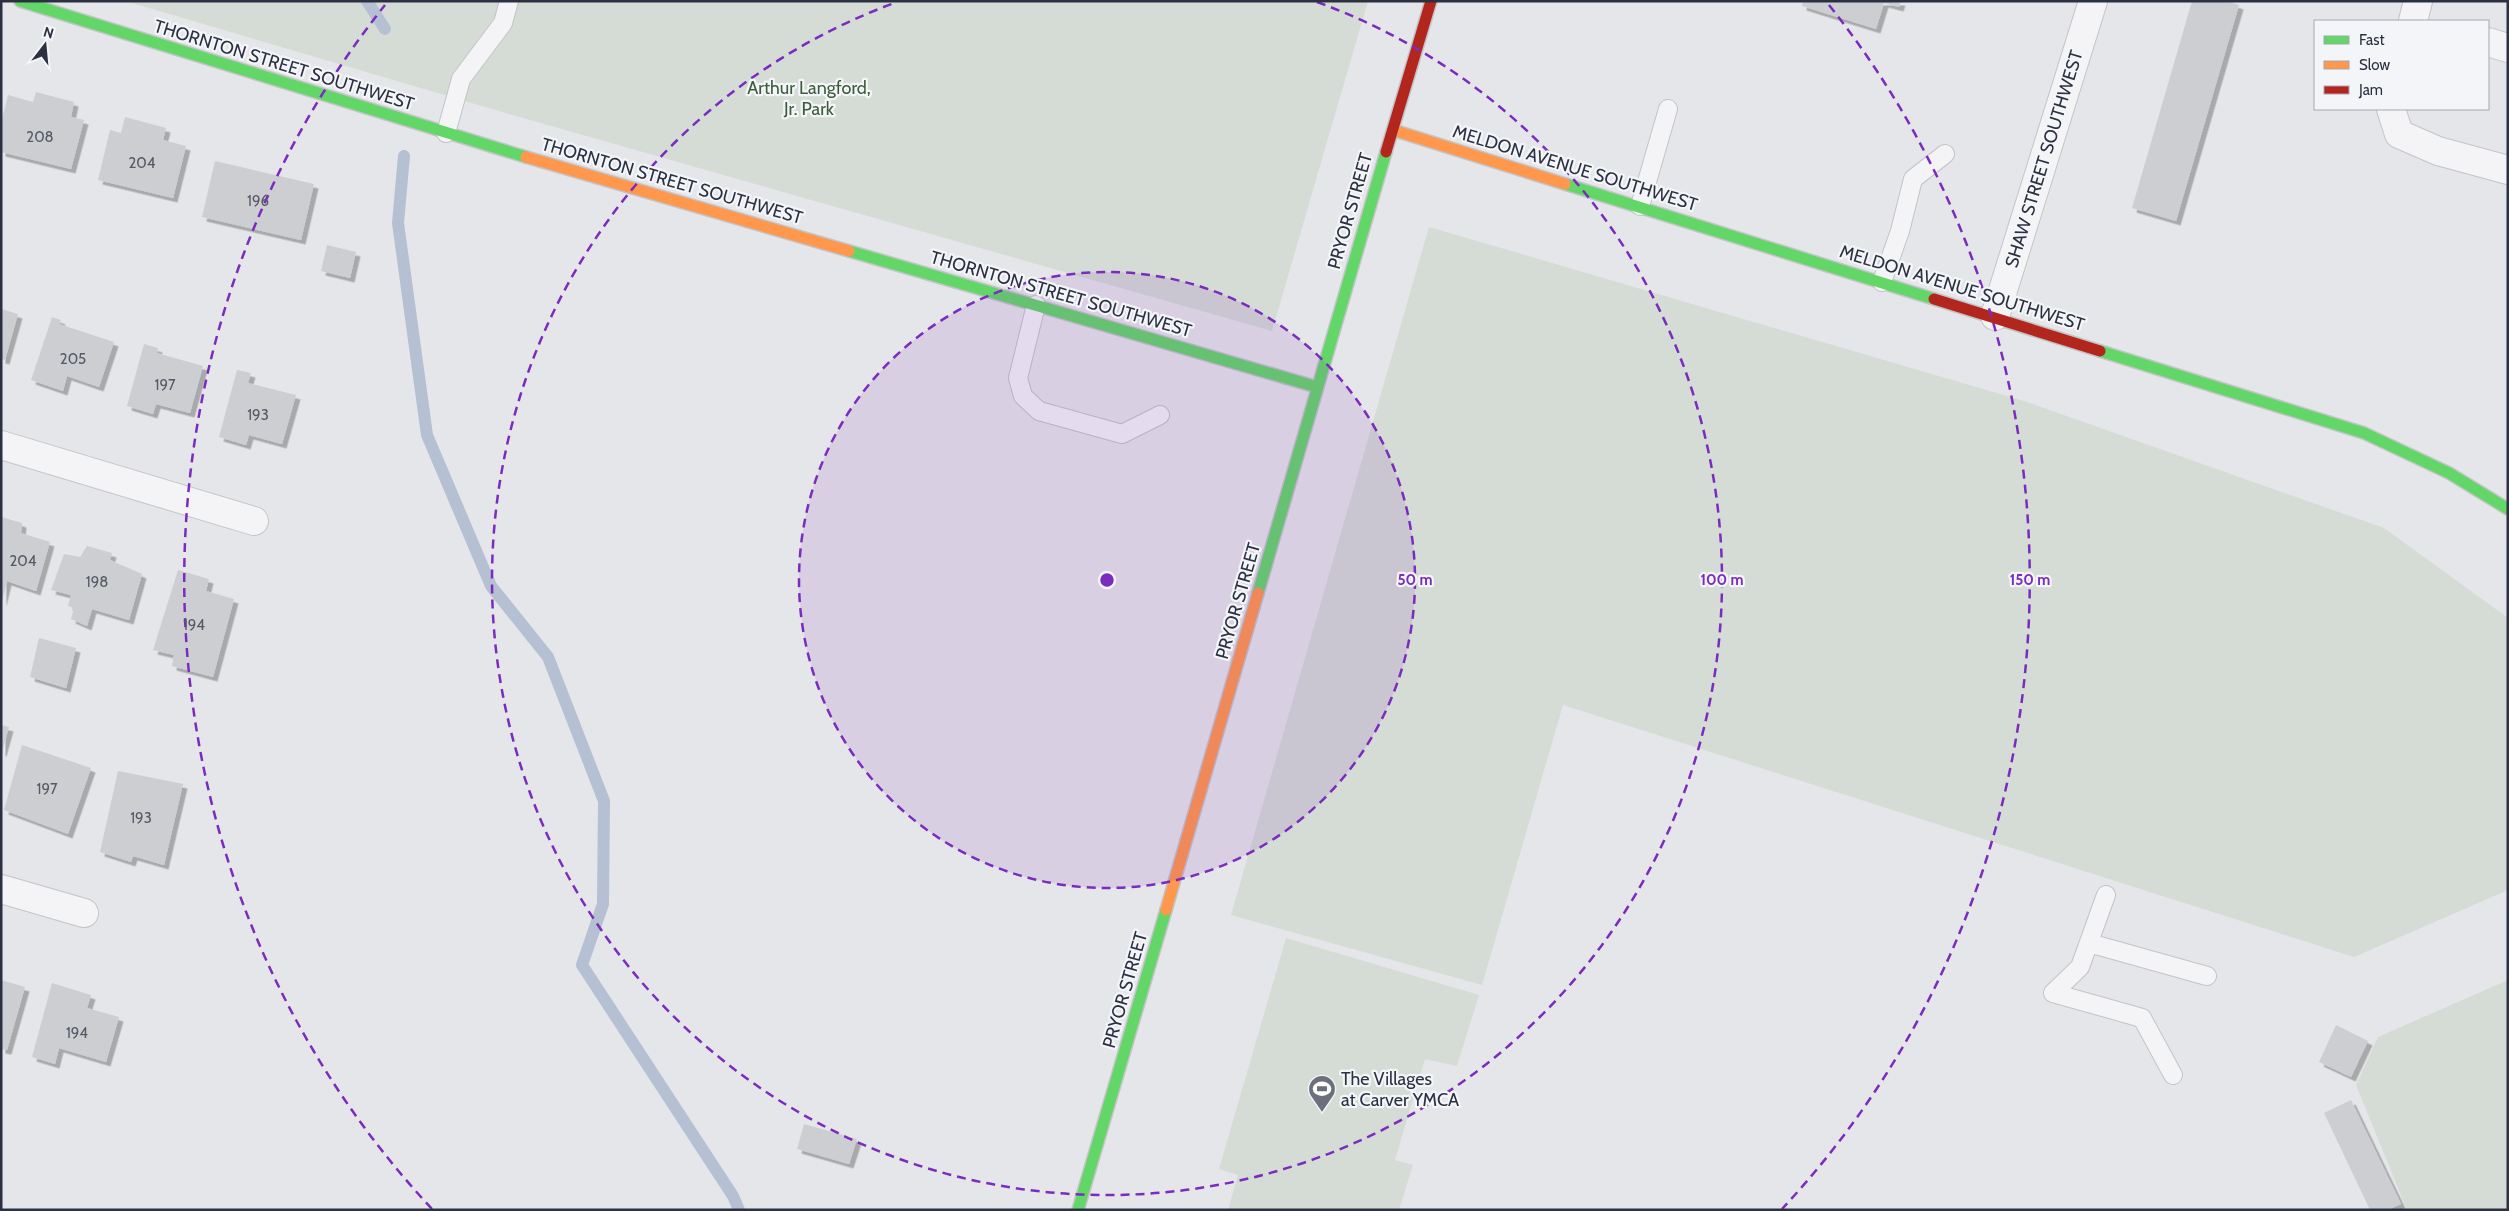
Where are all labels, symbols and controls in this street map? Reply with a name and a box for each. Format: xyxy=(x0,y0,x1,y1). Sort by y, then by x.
street label: THORNTON STREET SOUTHWEST xyxy=(151,15,417,115)
north arrow xyxy=(20,20,70,70)
legend xyxy=(2314,20,2489,110)
text: N xyxy=(41,22,56,43)
text: Fast xyxy=(2359,31,2384,49)
street label: SHAW STREET SOUTHWEST xyxy=(2000,47,2088,270)
text: Slow xyxy=(2359,56,2390,74)
park label: Arthur Langford, Jr. Park xyxy=(747,77,871,120)
text: Jam xyxy=(2358,81,2383,99)
street label: MELDON AVENUE SOUTHWEST xyxy=(1450,120,1700,216)
house number: 208 xyxy=(26,128,54,146)
street label: THORNTON STREET SOUTHWEST xyxy=(539,133,806,229)
street label: PRYOR STREET xyxy=(1323,150,1377,272)
house number: 204 xyxy=(129,154,156,172)
house number: 196 xyxy=(247,192,269,210)
street label: MELDON AVENUE SOUTHWEST xyxy=(1837,240,2087,336)
street label: THORNTON STREET SOUTHWEST xyxy=(928,246,1195,342)
house number: 205 xyxy=(60,350,86,368)
house number: 197 xyxy=(155,376,176,394)
house number: 193 xyxy=(247,406,269,424)
street label: PRYOR STREET xyxy=(1211,540,1265,662)
house number: 204 xyxy=(10,552,37,570)
centre of rings xyxy=(1098,571,1116,589)
text: 50 m xyxy=(1397,571,1433,589)
text: 100 m xyxy=(1700,571,1744,589)
text: 150 m xyxy=(2010,571,2050,589)
house number: 198 xyxy=(86,573,108,591)
house number: 194 xyxy=(183,616,205,634)
house number: 197 xyxy=(37,780,58,798)
house number: 193 xyxy=(130,809,152,827)
street label: PRYOR STREET xyxy=(1098,929,1152,1051)
house number: 194 xyxy=(66,1024,88,1042)
place label: The Villages at Carver YMCA xyxy=(1341,1068,1459,1111)
sports icon: The Villages at Carver YMCA xyxy=(1307,1074,1337,1113)

